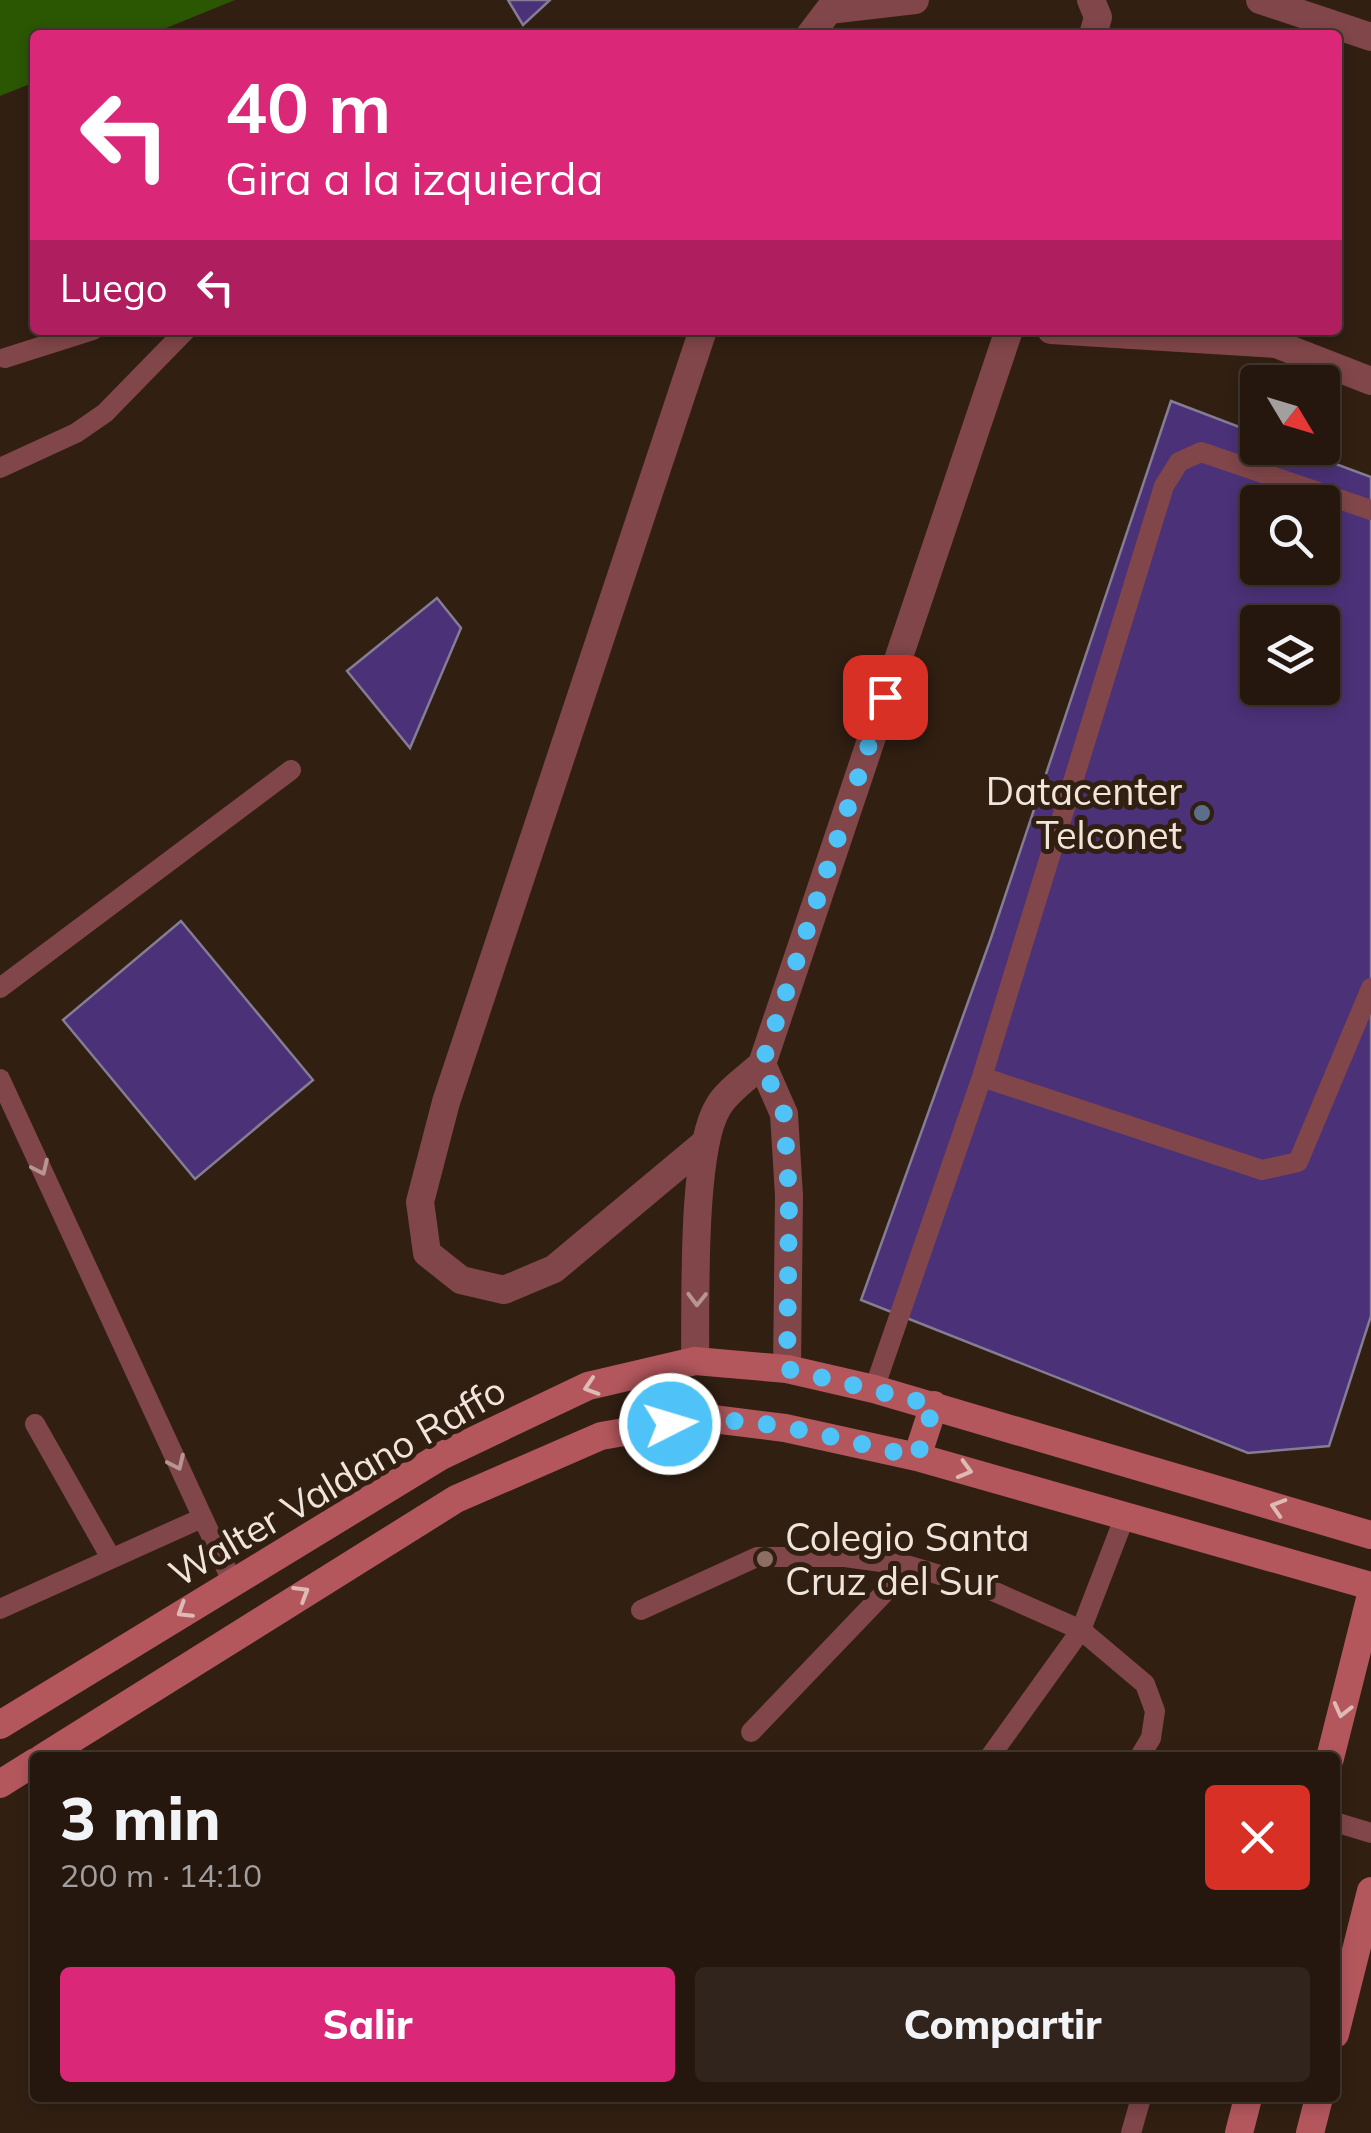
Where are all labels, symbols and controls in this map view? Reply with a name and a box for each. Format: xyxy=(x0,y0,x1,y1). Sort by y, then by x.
text: 40 m xyxy=(225,63,391,151)
icon: left xyxy=(60,70,190,200)
text: Gira a la izquierda xyxy=(225,150,603,206)
icon: left xyxy=(188,260,243,315)
text: Luego xyxy=(60,264,168,312)
north arrow xyxy=(1240,365,1340,465)
map controls xyxy=(1240,365,1340,705)
button: search xyxy=(1240,485,1340,585)
button: layers xyxy=(1240,605,1340,705)
pin xyxy=(843,655,928,740)
icon: arrive xyxy=(858,670,913,725)
place label: Datacenter Telconet xyxy=(986,767,1182,859)
marker: Datacenter Telconet xyxy=(1191,802,1213,824)
one-way arrow xyxy=(28,1158,48,1176)
one-way arrow xyxy=(686,1292,707,1308)
street label: Walter Valdano Raffo xyxy=(160,1365,514,1597)
position arrow xyxy=(618,1372,722,1476)
one-way arrow xyxy=(583,1376,600,1396)
one-way arrow xyxy=(164,1453,184,1471)
one-way arrow xyxy=(956,1459,973,1480)
one-way arrow xyxy=(1270,1498,1287,1519)
place label: Colegio Santa Cruz del Sur xyxy=(785,1513,1030,1605)
marker: Colegio Santa Cruz del Sur xyxy=(754,1548,776,1570)
one-way arrow xyxy=(291,1586,309,1605)
one-way arrow xyxy=(177,1599,195,1618)
one-way arrow xyxy=(1332,1701,1353,1718)
text: 3 min xyxy=(60,1780,221,1855)
button: close xyxy=(1205,1785,1310,1890)
text: 200 m · 14:10 xyxy=(60,1855,262,1895)
button: Salir xyxy=(60,1967,675,2082)
button: Compartir xyxy=(695,1967,1310,2082)

